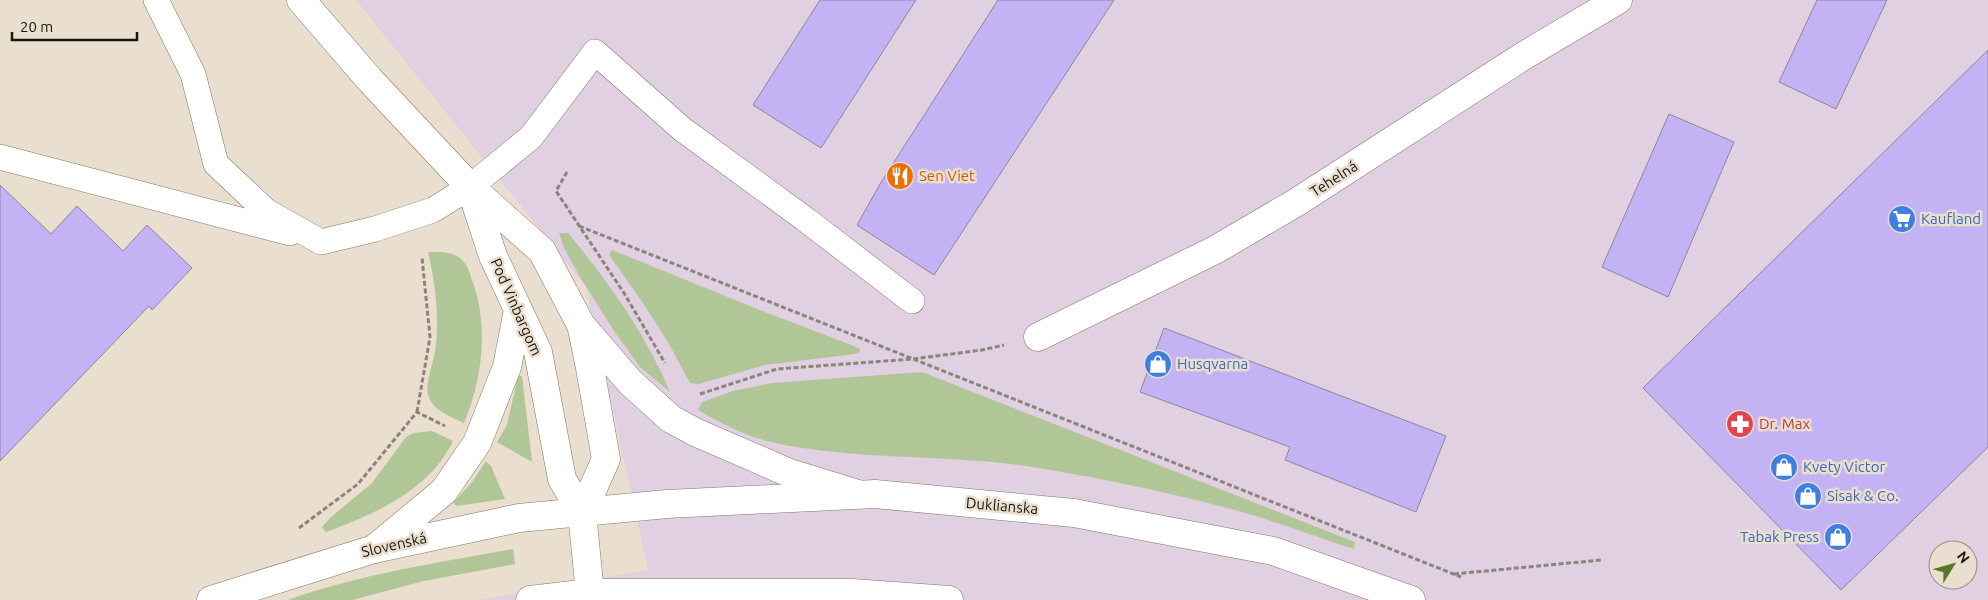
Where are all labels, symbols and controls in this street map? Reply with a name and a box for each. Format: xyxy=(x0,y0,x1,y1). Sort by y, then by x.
scale bar xyxy=(12,10,138,42)
text: 20 m xyxy=(20,18,53,35)
street label: Tehelná xyxy=(1307,157,1361,200)
restaurant icon: Sen Viet xyxy=(885,161,915,191)
place label: Sen Viet xyxy=(919,167,975,184)
supermarket icon: Kaufland xyxy=(1887,204,1917,234)
place label: Kaufland xyxy=(1921,210,1981,227)
street label: Pod Vinbargom xyxy=(487,256,545,358)
shop icon: Husqvarna xyxy=(1143,349,1173,379)
place label: Husqvarna xyxy=(1177,355,1248,372)
pharmacy icon: Dr. Max xyxy=(1725,409,1755,439)
place label: Dr. Max xyxy=(1759,415,1810,432)
shop icon: Kvety Victor xyxy=(1769,452,1799,482)
place label: Kvety Victor xyxy=(1803,458,1885,475)
shop icon: Sisak & Co. xyxy=(1793,481,1823,511)
place label: Sisak & Co. xyxy=(1827,487,1899,504)
street label: Duklianska xyxy=(965,494,1039,517)
shop icon: Tabak Press xyxy=(1823,522,1853,552)
place label: Tabak Press xyxy=(1740,528,1819,545)
street label: Slovenská xyxy=(360,529,428,560)
north arrow xyxy=(1928,540,1978,590)
text: N xyxy=(1954,548,1973,566)

